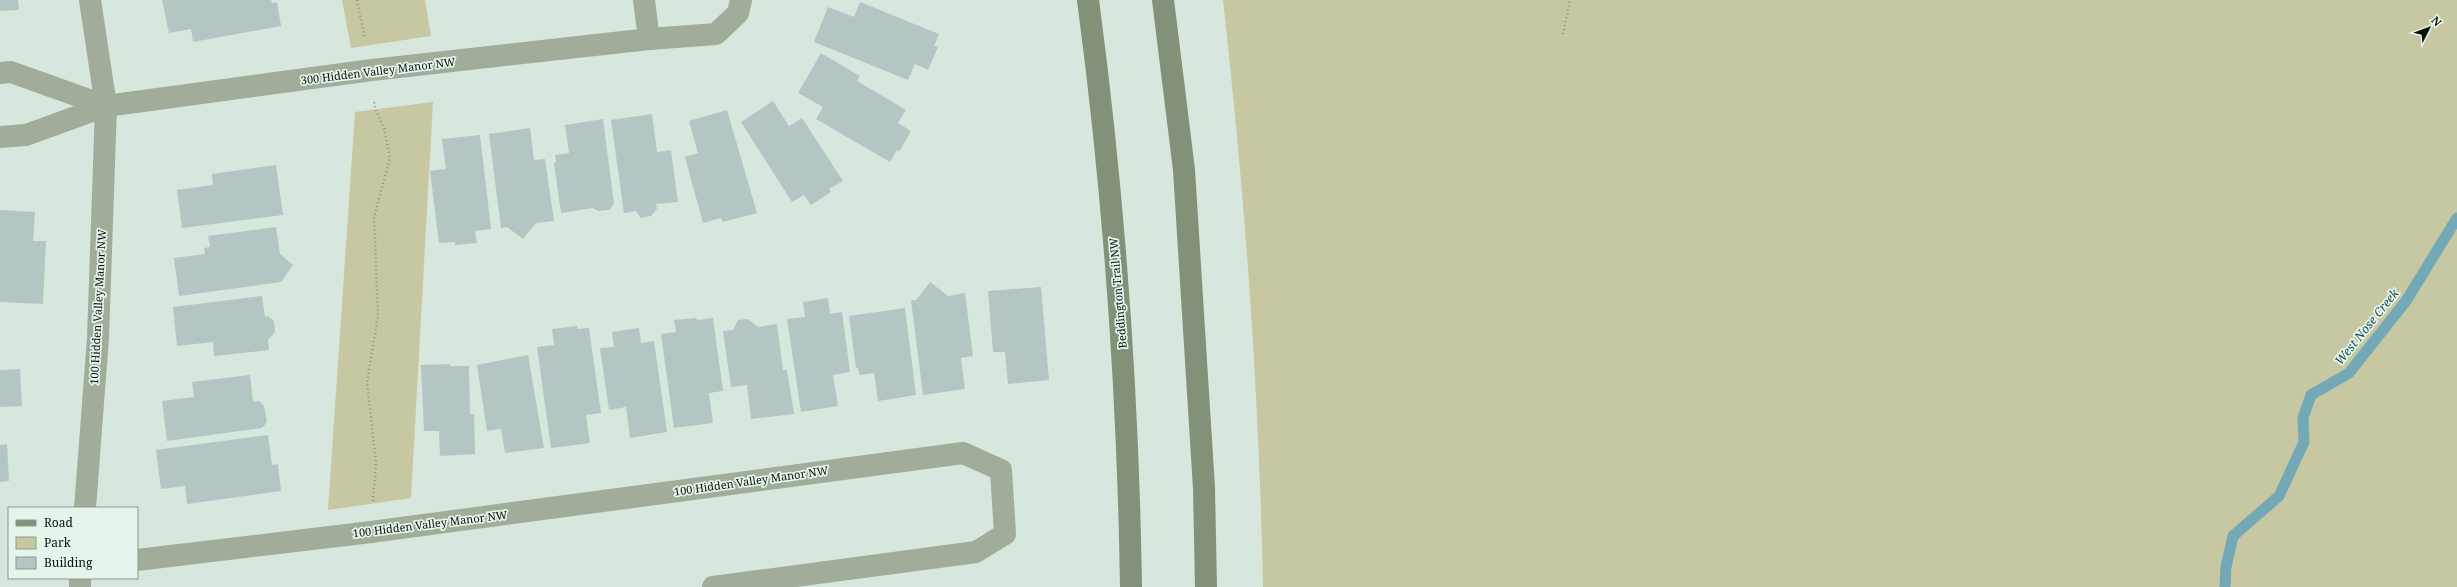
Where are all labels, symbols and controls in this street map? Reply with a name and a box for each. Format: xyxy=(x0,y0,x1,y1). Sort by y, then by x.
north arrow xyxy=(2409,8,2449,48)
text: N xyxy=(2428,13,2445,29)
street label: 300 Hidden Valley Manor NW xyxy=(300,54,457,87)
street label: 100 Hidden Valley Manor NW xyxy=(86,228,109,385)
street label: Beddington Trail NW xyxy=(1105,237,1130,349)
water label: West Nose Creek xyxy=(2331,284,2403,368)
street label: 100 Hidden Valley Manor NW xyxy=(673,462,829,499)
legend xyxy=(8,507,138,579)
street label: 100 Hidden Valley Manor NW xyxy=(352,507,509,540)
text: Road xyxy=(44,514,74,531)
text: Park xyxy=(44,534,72,551)
text: Building xyxy=(44,554,93,571)

